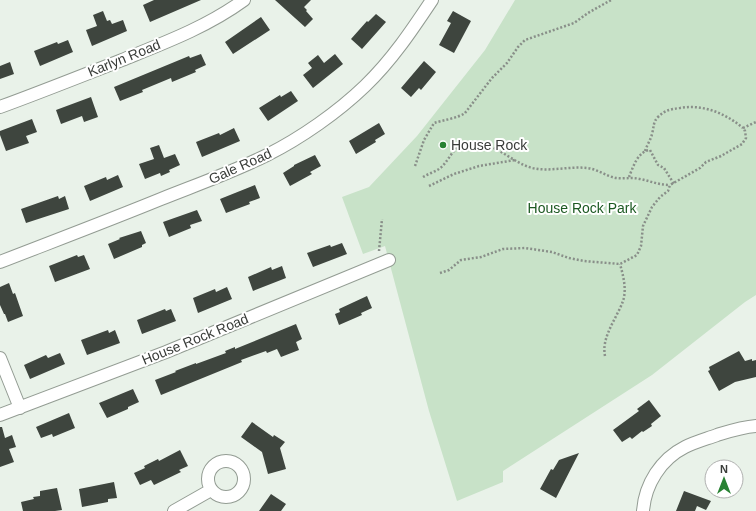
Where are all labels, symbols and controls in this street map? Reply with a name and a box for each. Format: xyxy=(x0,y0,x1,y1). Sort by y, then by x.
street label: Karlyn Road xyxy=(85,36,163,80)
place label: House Rock xyxy=(451,137,528,153)
marker: House Rock xyxy=(438,140,448,150)
street label: Gale Road xyxy=(206,145,274,187)
park label: House Rock Park xyxy=(528,200,637,216)
street label: House Rock Road xyxy=(139,310,251,368)
north arrow xyxy=(704,459,744,499)
text: N xyxy=(720,463,728,475)

